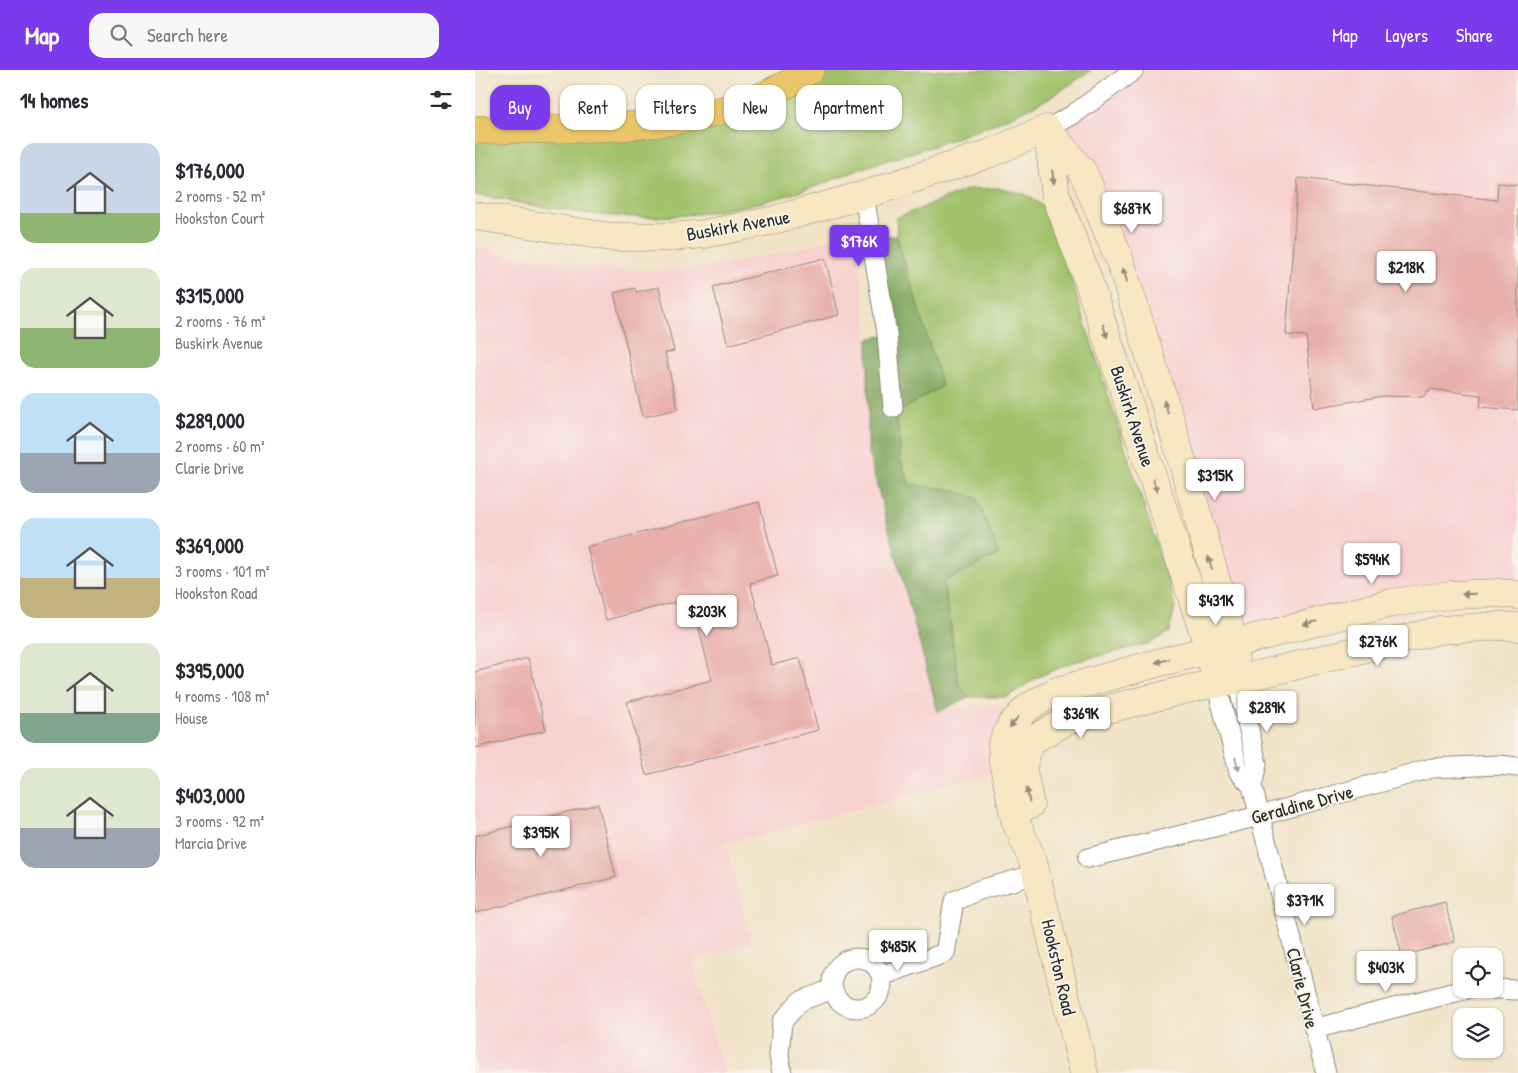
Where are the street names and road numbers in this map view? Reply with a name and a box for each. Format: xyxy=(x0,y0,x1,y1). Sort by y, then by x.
street label: Buskirk Avenue xyxy=(684,203,792,247)
street label: Buskirk Avenue xyxy=(1104,362,1162,470)
street label: Geraldine Drive xyxy=(1248,778,1356,830)
street label: Hookston Road xyxy=(1035,916,1083,1018)
street label: Clarie Drive xyxy=(1280,945,1326,1031)

